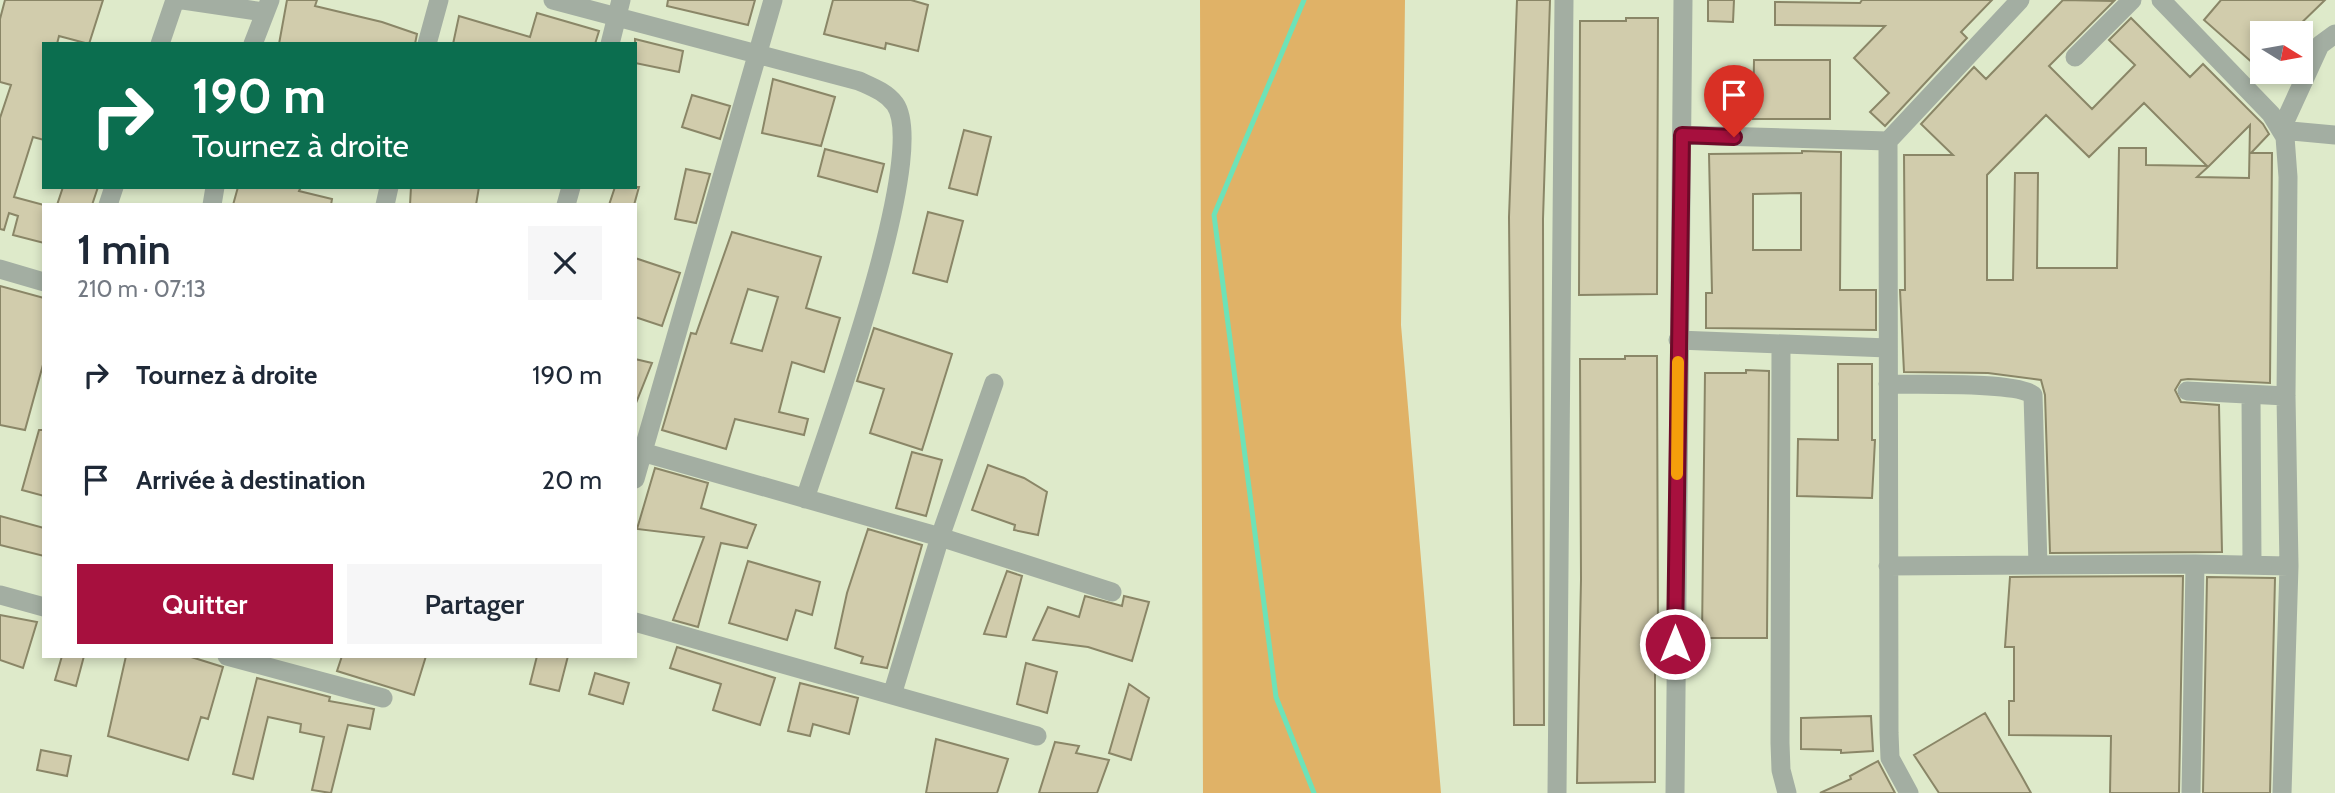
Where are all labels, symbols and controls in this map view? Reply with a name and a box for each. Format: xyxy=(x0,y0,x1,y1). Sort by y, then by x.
north arrow xyxy=(2250,21,2314,84)
map controls xyxy=(2250,21,2313,84)
pin xyxy=(1704,65,1764,137)
text: 190 m xyxy=(192,66,326,125)
icon: right xyxy=(77,70,168,161)
icon: arrive xyxy=(1715,76,1753,114)
text: Tournez à droite xyxy=(192,126,409,165)
text: 1 min xyxy=(77,223,171,275)
button: close xyxy=(528,226,602,300)
text: 210 m · 07:13 xyxy=(77,275,206,303)
icon: right xyxy=(77,356,115,394)
text: Tournez à droite xyxy=(136,359,318,391)
text: 190 m xyxy=(532,359,602,391)
icon: arrive xyxy=(77,461,115,499)
text: Arrivée à destination xyxy=(136,464,366,496)
text: 20 m xyxy=(542,464,602,496)
button: Quitter xyxy=(77,564,333,644)
button: Partager xyxy=(347,564,602,644)
position arrow xyxy=(1638,607,1712,681)

